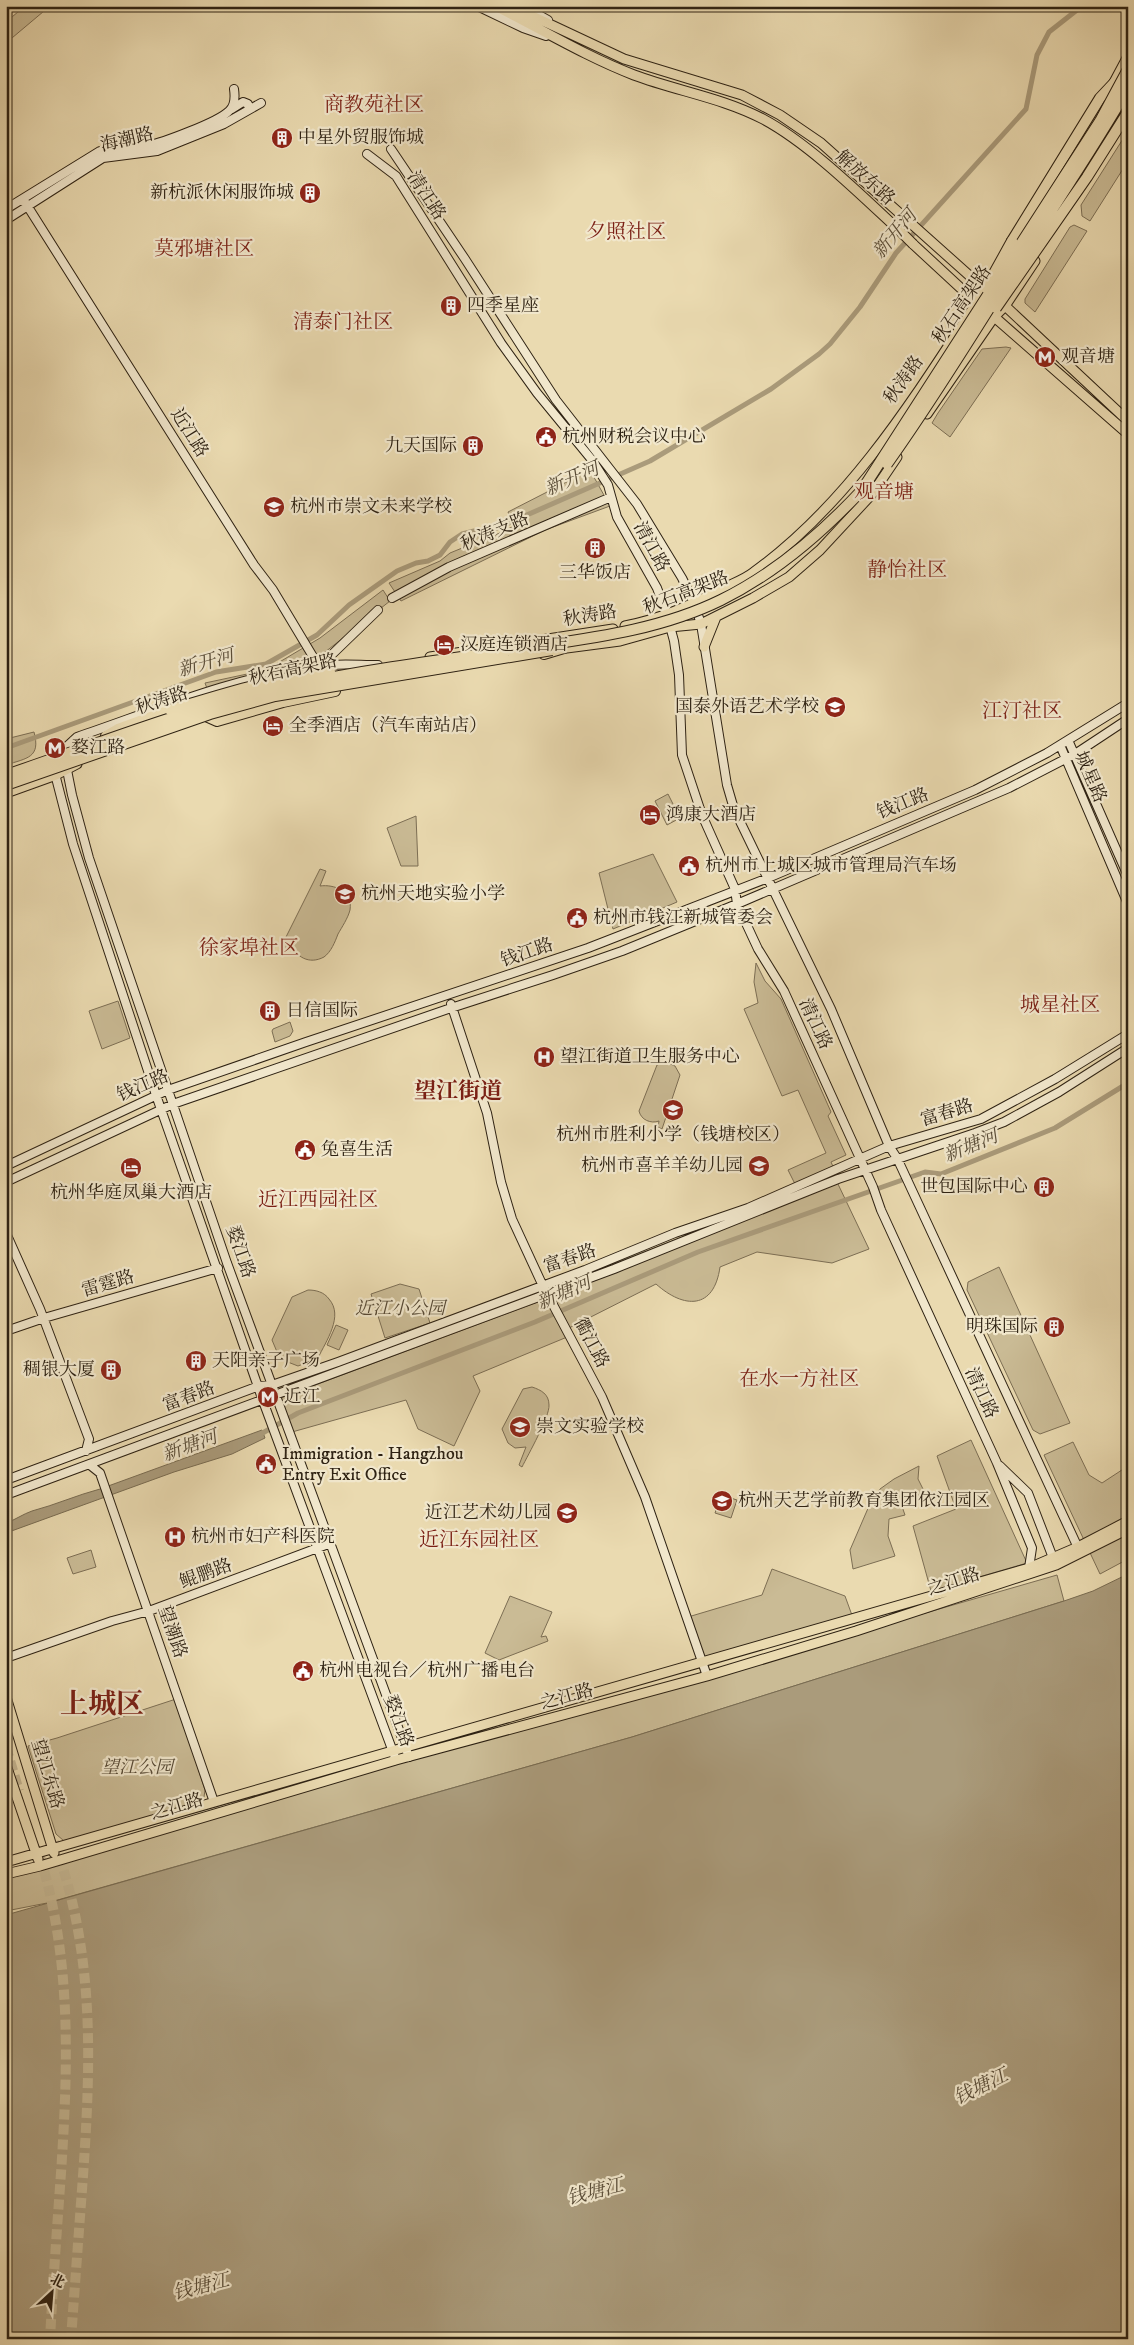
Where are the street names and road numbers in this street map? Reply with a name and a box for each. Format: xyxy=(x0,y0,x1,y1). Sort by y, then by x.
street label: 海潮路 xyxy=(98,123,156,157)
street label: 解放东路 xyxy=(831,146,899,210)
street label: 清江路 xyxy=(402,167,450,225)
street label: 秋石高架路 xyxy=(928,262,996,348)
street label: 秋涛路 xyxy=(880,352,928,408)
street label: 近江路 xyxy=(165,404,213,462)
street label: 秋涛支路 xyxy=(458,508,532,556)
street label: 清江路 xyxy=(628,518,674,576)
street label: 秋石高架路 xyxy=(640,567,732,619)
street label: 秋涛路 xyxy=(562,601,618,631)
street label: 秋石高架路 xyxy=(247,650,339,690)
street label: 秋涛路 xyxy=(133,682,191,720)
street label: 城星路 xyxy=(1069,748,1111,806)
street label: 钱江路 xyxy=(874,784,932,824)
street label: 钱江路 xyxy=(498,934,556,972)
street label: 清江路 xyxy=(794,995,836,1053)
street label: 钱江路 xyxy=(114,1065,172,1107)
street label: 富春路 xyxy=(918,1095,976,1131)
street label: 婺江路 xyxy=(221,1223,259,1281)
street label: 富春路 xyxy=(541,1240,599,1278)
street label: 雷霆路 xyxy=(79,1266,137,1302)
street label: 衢江路 xyxy=(569,1314,613,1372)
street label: 清江路 xyxy=(960,1364,1002,1422)
street label: 富春路 xyxy=(160,1377,218,1417)
street label: 鲲鹏路 xyxy=(177,1554,235,1594)
street label: 之江路 xyxy=(925,1563,983,1601)
street label: 望潮路 xyxy=(153,1603,191,1661)
street label: 之江路 xyxy=(538,1679,596,1715)
street label: 婺江路 xyxy=(378,1692,418,1750)
street label: 望江东路 xyxy=(26,1736,68,1812)
street label: 之江路 xyxy=(148,1789,206,1825)

